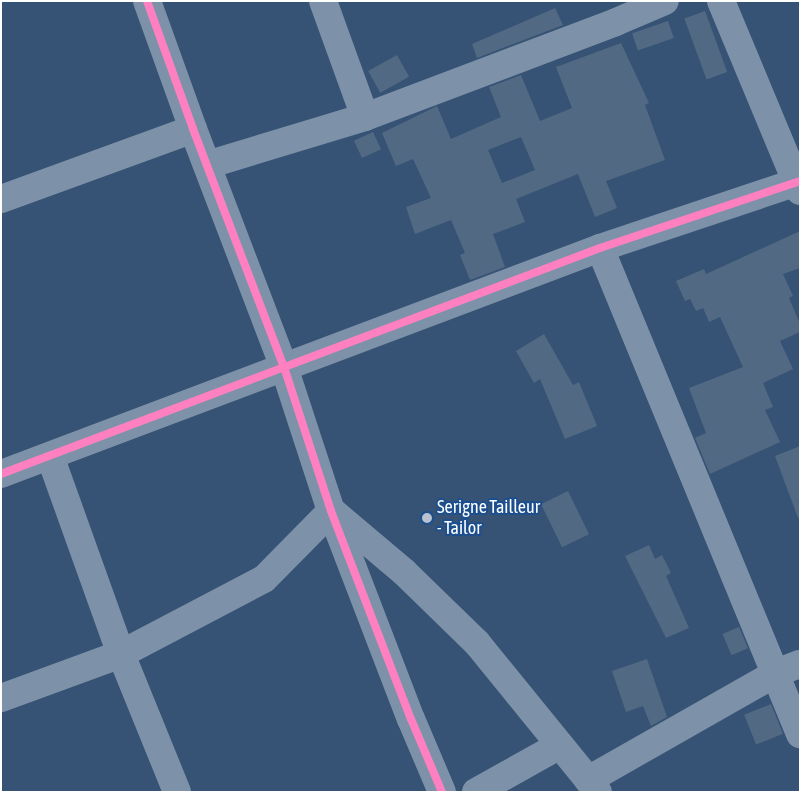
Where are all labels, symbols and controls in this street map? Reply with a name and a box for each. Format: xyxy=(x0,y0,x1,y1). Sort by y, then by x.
place label: Serigne Tailleur - Tailor xyxy=(437,497,540,540)
marker: Serigne Tailleur - Tailor xyxy=(421,512,433,524)

